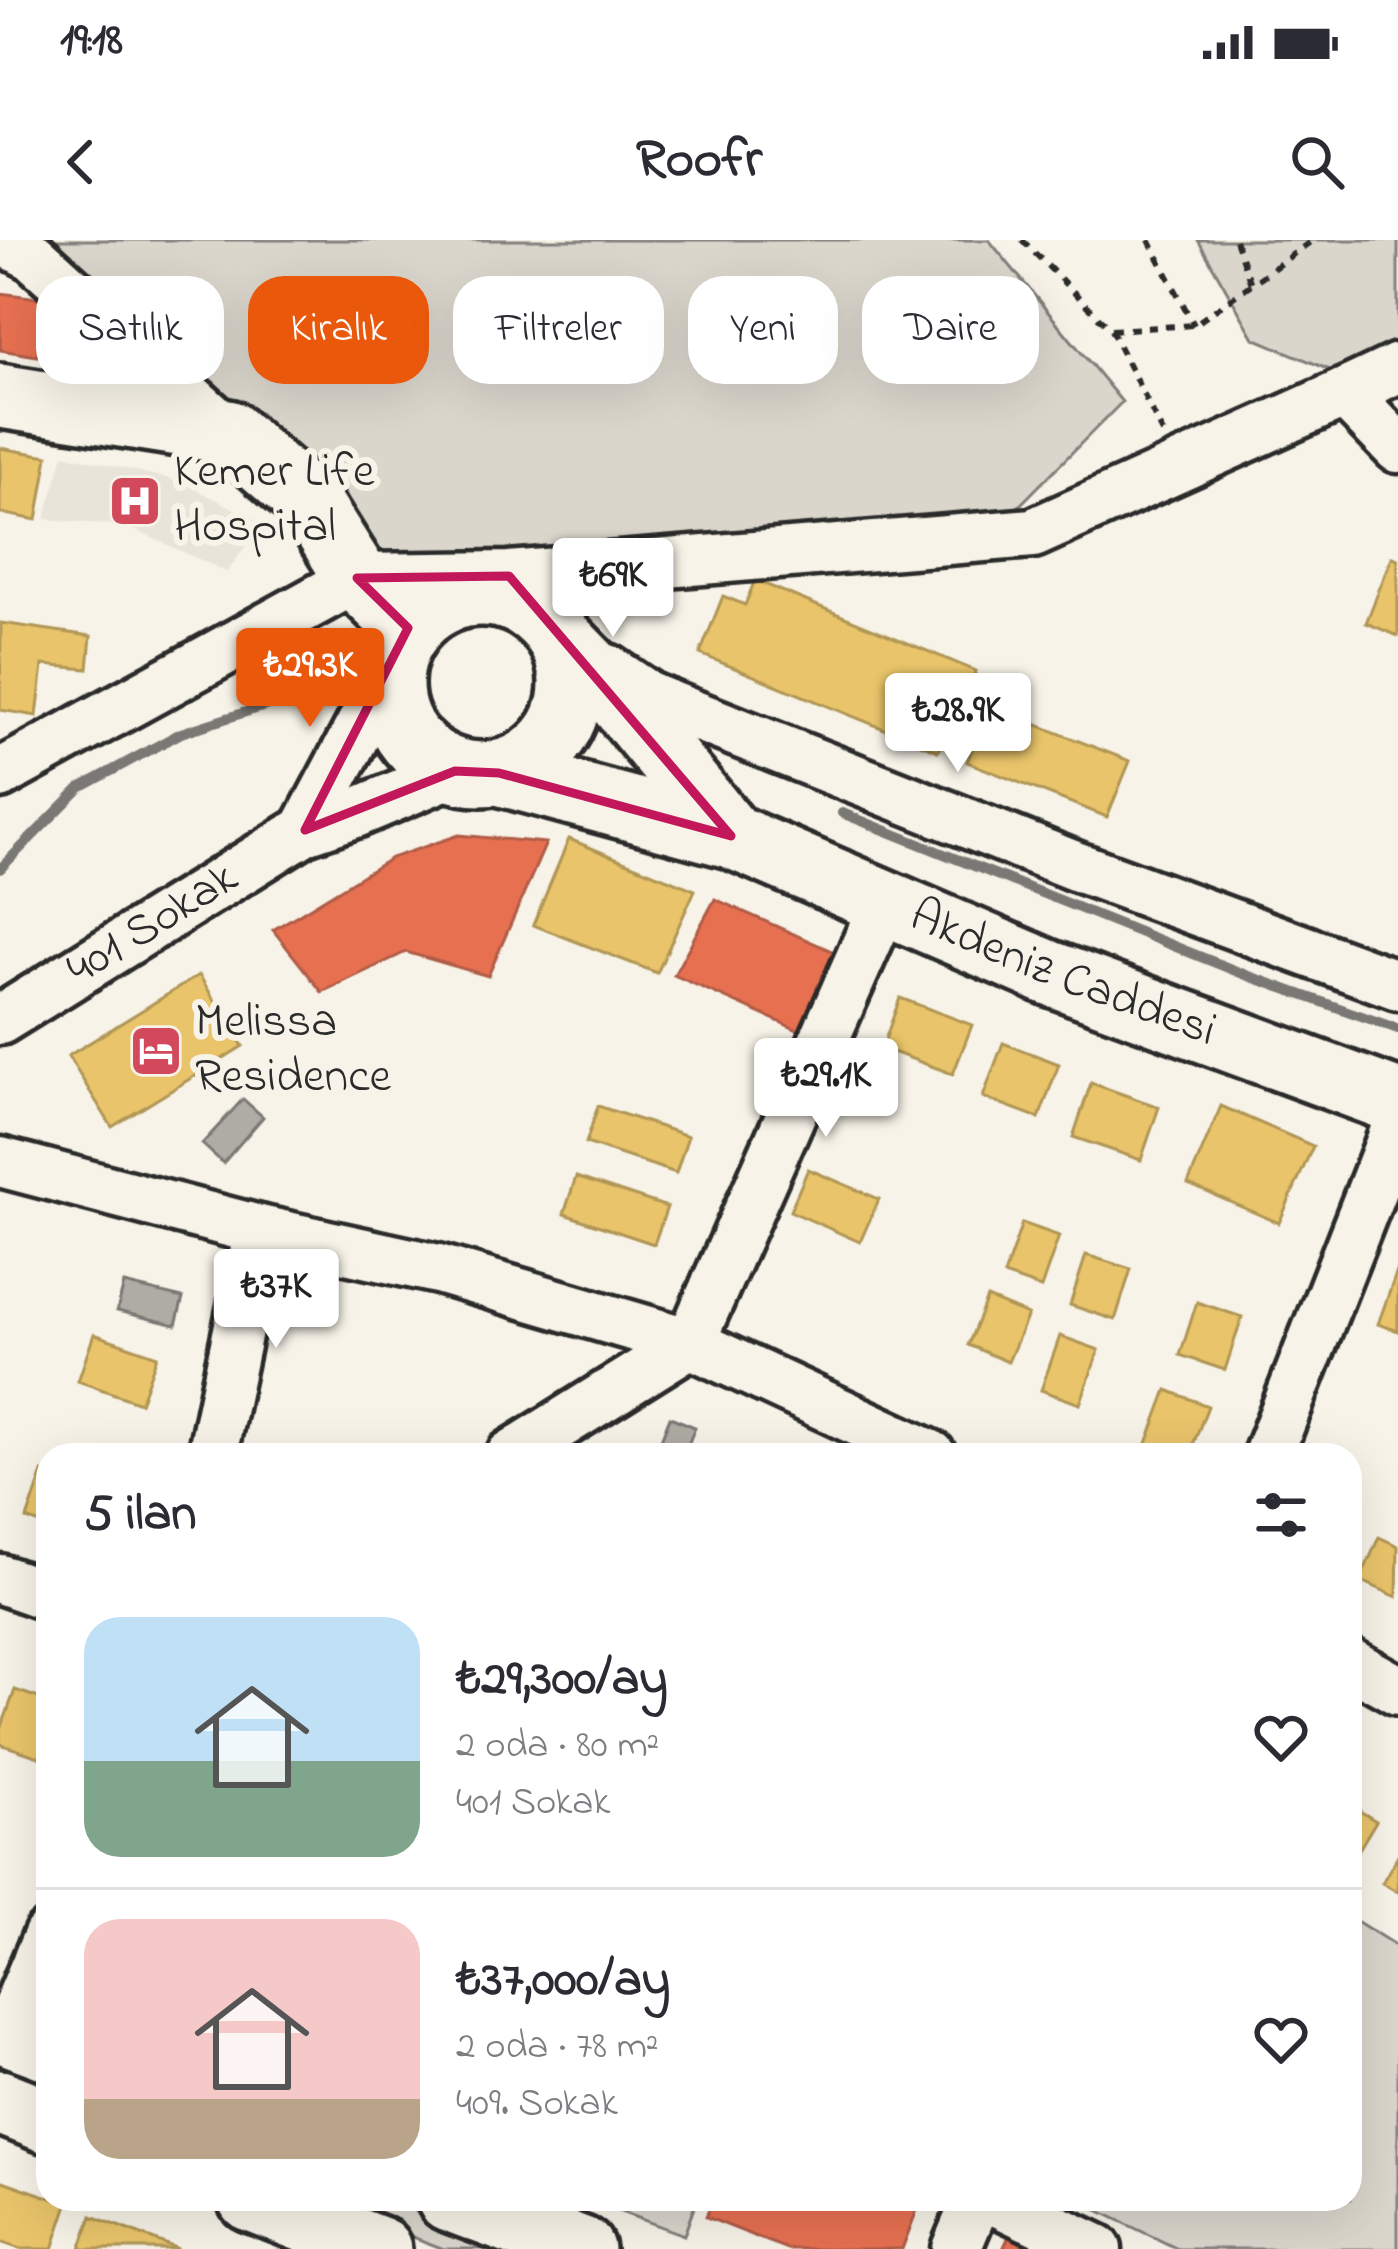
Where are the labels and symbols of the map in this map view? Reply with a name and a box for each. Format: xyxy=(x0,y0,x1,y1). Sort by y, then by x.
place label: Kemer Life Hospital xyxy=(174,438,375,563)
hospital icon: Kemer Life Hospital xyxy=(107,473,163,529)
pin: ₺69K xyxy=(542,538,684,640)
pin: ₺29.3K xyxy=(212,628,408,730)
pin: ₺28.9K xyxy=(860,673,1056,775)
street label: 401 Sokak xyxy=(54,844,253,1005)
street label: Akdeniz Caddesi xyxy=(898,882,1226,1067)
place label: Melissa Residence xyxy=(195,988,392,1113)
hotel icon: Melissa Residence xyxy=(128,1023,184,1079)
pin: ₺29.1K xyxy=(728,1038,924,1140)
pin: ₺37K xyxy=(205,1249,347,1351)

